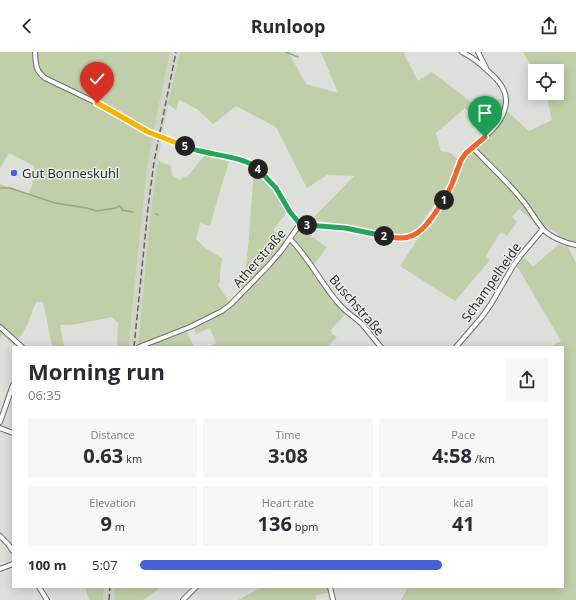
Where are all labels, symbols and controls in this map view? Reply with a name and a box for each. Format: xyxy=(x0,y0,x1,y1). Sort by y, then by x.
text: Runloop xyxy=(251,14,325,38)
icon: back xyxy=(16,15,38,37)
icon: share xyxy=(538,15,560,37)
pin xyxy=(80,62,114,103)
map controls xyxy=(528,64,564,100)
button: locate xyxy=(528,64,564,100)
icon: check xyxy=(86,68,108,90)
pin xyxy=(468,96,502,137)
icon: arrive xyxy=(474,102,496,124)
pin: 5 xyxy=(175,136,195,156)
text: 5 xyxy=(182,138,188,153)
pin: 4 xyxy=(248,159,268,179)
text: 4 xyxy=(255,161,261,176)
place label: Gut Bonneskuhl xyxy=(22,164,119,182)
marker: Gut Bonneskuhl xyxy=(9,168,19,178)
pin: 1 xyxy=(434,190,454,210)
text: 1 xyxy=(441,192,447,207)
pin: 3 xyxy=(297,215,317,235)
text: 3 xyxy=(304,217,310,232)
street label: Atherstraße xyxy=(229,225,289,291)
pin: 2 xyxy=(374,226,394,246)
text: 2 xyxy=(381,228,387,243)
street label: Schampelheide xyxy=(457,239,525,325)
street label: Buschstraße xyxy=(325,271,389,339)
text: Morning run xyxy=(28,356,165,386)
button: share xyxy=(506,359,548,401)
text: 06:35 xyxy=(28,386,61,404)
text: Distance xyxy=(91,427,135,442)
text: Time xyxy=(275,427,301,442)
text: Pace xyxy=(451,427,475,442)
text: 0.63 xyxy=(83,442,123,469)
text: 3:08 xyxy=(268,442,308,469)
text: 4:58 xyxy=(432,442,472,469)
text: km xyxy=(123,451,142,466)
text: /km xyxy=(472,451,495,466)
text: Elevation xyxy=(89,495,136,510)
text: Heart rate xyxy=(262,495,314,510)
text: kcal xyxy=(453,495,473,510)
text: 9 xyxy=(100,510,112,537)
text: 136 xyxy=(258,510,292,537)
text: 41 xyxy=(452,510,475,537)
text: m xyxy=(112,519,125,534)
text: bpm xyxy=(292,519,318,534)
text: 100 m xyxy=(28,556,66,574)
text: 5:07 xyxy=(92,556,118,574)

